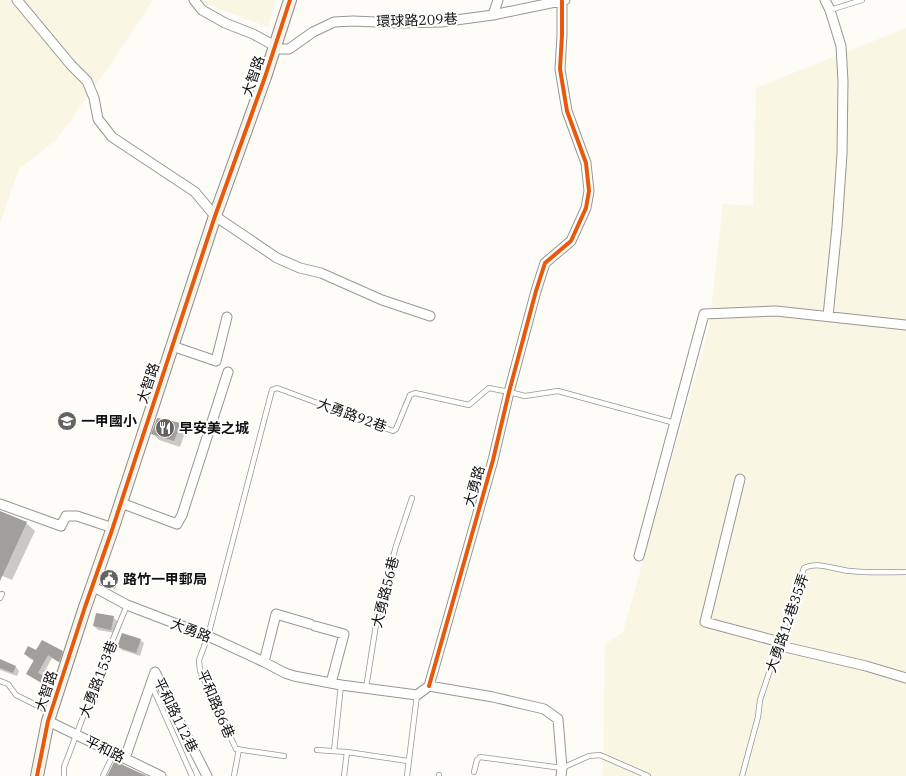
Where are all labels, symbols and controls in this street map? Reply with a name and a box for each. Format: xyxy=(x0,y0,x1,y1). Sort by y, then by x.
street label: 環球路209巷 xyxy=(376,10,458,30)
street label: 大智路 xyxy=(238,53,268,99)
street label: 大智路 xyxy=(133,360,163,406)
street label: 大勇路92巷 xyxy=(315,394,389,436)
school or university icon: 一甲國小 xyxy=(56,410,78,432)
place label: 一甲國小 xyxy=(81,412,137,430)
restaurant icon: 早安美之城 xyxy=(154,417,176,439)
place label: 早安美之城 xyxy=(179,419,249,437)
street label: 大勇路 xyxy=(460,463,488,509)
street label: 大勇路56巷 xyxy=(367,554,403,630)
public building icon: 路竹一甲郵局 xyxy=(98,568,120,590)
place label: 路竹一甲郵局 xyxy=(123,570,207,588)
street label: 大勇路12巷35弄 xyxy=(762,571,812,675)
street label: 大勇路 xyxy=(168,614,214,646)
street label: 大勇路153巷 xyxy=(75,638,121,720)
street label: 平和路86巷 xyxy=(193,667,239,741)
street label: 大智路 xyxy=(31,668,61,714)
street label: 平和路112巷 xyxy=(150,675,202,755)
street label: 平和路 xyxy=(82,732,128,766)

